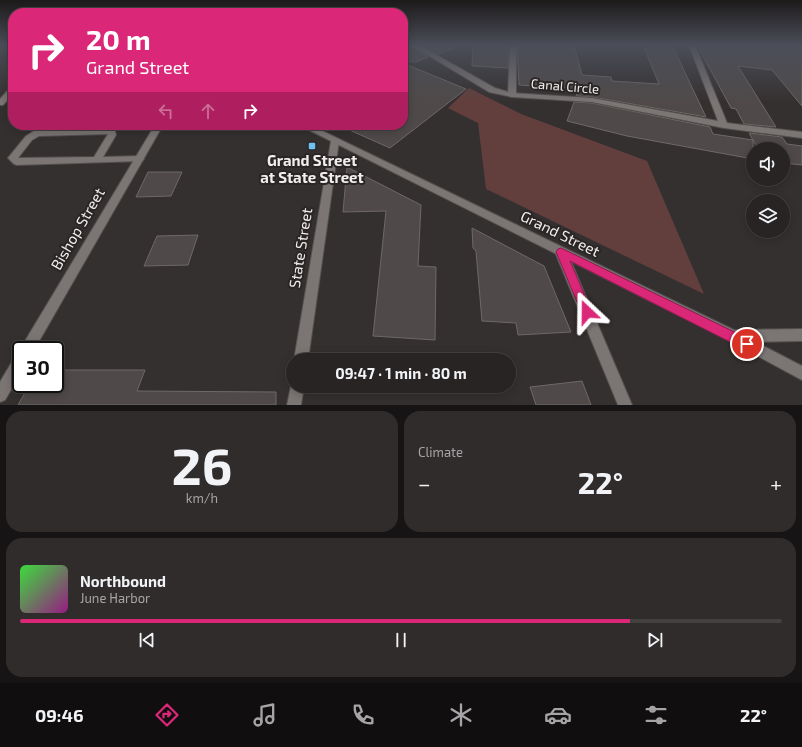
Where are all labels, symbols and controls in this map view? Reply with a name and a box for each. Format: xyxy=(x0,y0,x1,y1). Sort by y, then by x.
text: 20 m xyxy=(86,22,151,56)
icon: right xyxy=(20,24,72,76)
text: Grand Street xyxy=(86,56,189,78)
street label: Canal Circle xyxy=(530,75,600,97)
icon: left xyxy=(155,100,177,122)
icon: ahead xyxy=(197,100,219,122)
icon: right xyxy=(239,100,261,122)
marker: Grand Street at State Street xyxy=(307,141,317,151)
map controls xyxy=(746,142,790,238)
button: sound xyxy=(746,142,790,186)
place label: Grand Street at State Street xyxy=(260,151,364,186)
street label: Bishop Street xyxy=(46,184,108,273)
button: layers xyxy=(746,194,790,238)
street label: State Street xyxy=(285,206,315,289)
street label: Grand Street xyxy=(518,206,603,260)
position arrow xyxy=(566,291,608,333)
pin xyxy=(730,327,764,361)
icon: arrive xyxy=(736,333,758,355)
speed limit sign: 30 xyxy=(12,341,64,393)
text: 09:47 · 1 min · 80 m xyxy=(335,364,467,382)
text: 26 xyxy=(172,433,232,495)
text: Climate xyxy=(418,444,463,460)
text: 22° xyxy=(578,464,623,500)
text: − xyxy=(418,470,431,496)
text: + xyxy=(770,470,782,496)
text: km/h xyxy=(186,490,218,506)
text: Northbound xyxy=(80,572,166,590)
text: June Harbor xyxy=(80,590,150,606)
icon: previous xyxy=(136,629,158,651)
icon: pause xyxy=(390,629,412,651)
icon: next xyxy=(644,629,666,651)
icon: directions xyxy=(153,701,181,729)
icon: music xyxy=(251,701,279,729)
icon: phone xyxy=(349,701,377,729)
icon: climate xyxy=(447,701,475,729)
icon: car xyxy=(544,701,572,729)
icon: filters xyxy=(642,701,670,729)
text: 09:46 xyxy=(35,704,84,726)
text: 22° xyxy=(740,704,767,726)

